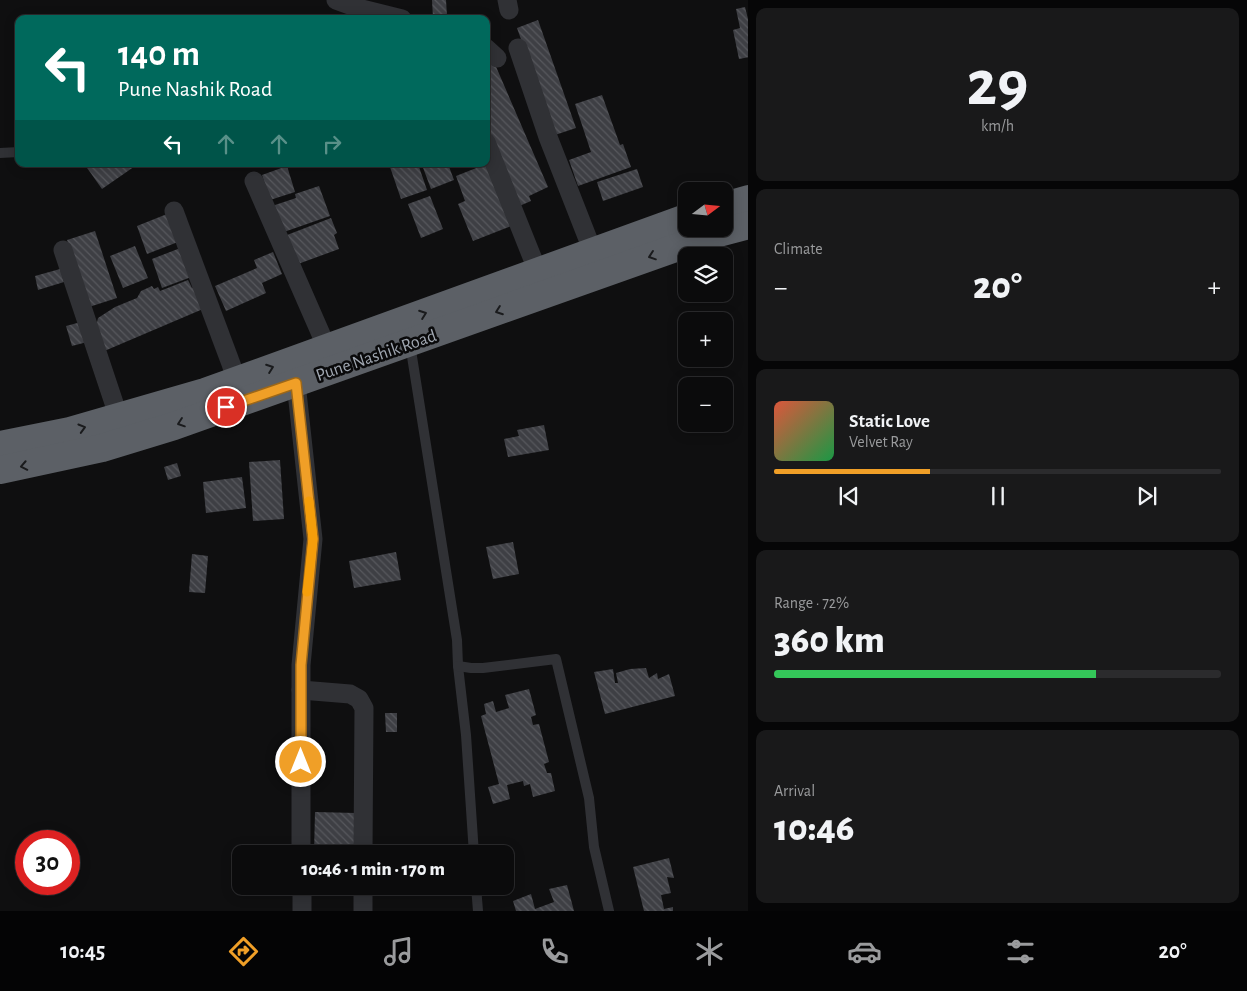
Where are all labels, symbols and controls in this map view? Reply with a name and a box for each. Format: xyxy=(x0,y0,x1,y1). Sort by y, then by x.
icon: left xyxy=(35,35,100,100)
text: 140 m xyxy=(118,37,200,72)
text: 29 xyxy=(966,52,1029,117)
text: Pune Nashik Road xyxy=(118,78,272,100)
text: km/h xyxy=(981,118,1014,134)
icon: left xyxy=(159,130,187,158)
icon: ahead xyxy=(212,130,240,158)
icon: ahead xyxy=(265,130,293,158)
icon: right xyxy=(318,130,346,158)
north arrow xyxy=(678,182,732,238)
map controls xyxy=(678,182,733,432)
text: Climate xyxy=(774,241,823,257)
button: layers xyxy=(678,247,733,302)
one-way arrow xyxy=(648,251,657,261)
text: 20° xyxy=(973,268,1022,306)
text: − xyxy=(774,274,787,302)
text: + xyxy=(1208,274,1221,302)
one-way arrow xyxy=(495,305,504,315)
one-way arrow xyxy=(418,310,427,320)
button: + xyxy=(678,312,733,367)
street label: Pune Nashik Road xyxy=(314,327,439,385)
one-way arrow xyxy=(265,364,274,374)
button: − xyxy=(678,377,733,432)
pin xyxy=(205,386,247,428)
icon: arrive xyxy=(212,393,240,421)
text: Static Love xyxy=(849,412,930,431)
one-way arrow xyxy=(177,417,185,427)
one-way arrow xyxy=(77,424,86,434)
text: Velvet Ray xyxy=(849,434,913,450)
one-way arrow xyxy=(20,460,28,470)
icon: previous xyxy=(835,482,863,510)
icon: pause xyxy=(984,482,1012,510)
icon: next xyxy=(1133,482,1161,510)
text: Range · 72% xyxy=(774,595,849,611)
text: 360 km xyxy=(774,622,885,660)
position arrow xyxy=(274,735,326,787)
text: Arrival xyxy=(774,783,815,799)
text: 10:46 xyxy=(774,810,854,848)
speed limit sign: 30 xyxy=(15,830,80,895)
text: 10:46 · 1 min · 170 m xyxy=(301,860,445,879)
icon: directions xyxy=(226,934,261,969)
icon: music xyxy=(381,934,416,969)
icon: phone xyxy=(537,934,572,969)
icon: climate xyxy=(692,934,727,969)
icon: car xyxy=(847,934,882,969)
icon: filters xyxy=(1003,934,1038,969)
text: 10:45 xyxy=(60,940,105,962)
text: 20° xyxy=(1158,940,1187,962)

